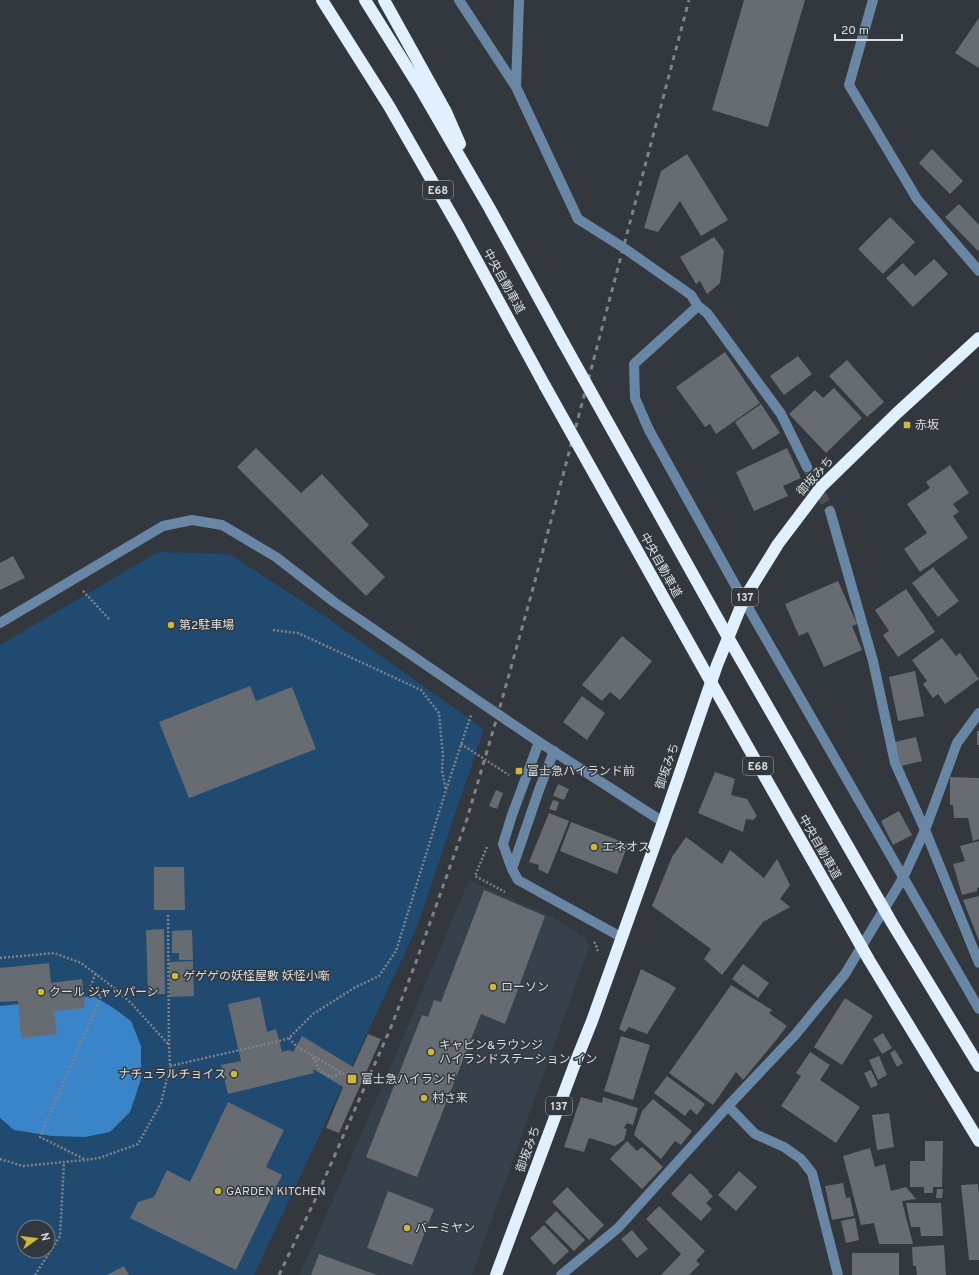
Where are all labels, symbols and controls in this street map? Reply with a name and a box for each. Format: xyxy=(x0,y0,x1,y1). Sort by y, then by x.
scale bar xyxy=(835,16,902,42)
text: 20 m xyxy=(841,23,869,39)
road number: E68 xyxy=(423,181,453,199)
street label: 中央自動車道 xyxy=(479,246,528,317)
place label: 赤坂 xyxy=(915,418,939,434)
marker: 赤坂 xyxy=(902,420,912,430)
street label: 御坂みち xyxy=(794,453,838,500)
street label: 中央自動車道 xyxy=(636,530,685,601)
road number: 137 xyxy=(732,588,758,606)
place label: 第2駐車場 xyxy=(179,618,234,634)
marker: 第2駐車場 xyxy=(166,620,176,630)
street label: 御坂みち xyxy=(653,741,683,792)
road number: E68 xyxy=(743,757,773,775)
place label: 富士急ハイランド前 xyxy=(527,764,635,780)
marker: 富士急ハイランド前 xyxy=(514,766,524,776)
street label: 中央自動車道 xyxy=(794,812,844,883)
place label: エネオス xyxy=(602,840,650,856)
marker: エネオス xyxy=(589,842,599,852)
place label: ゲゲゲの妖怪屋敷 妖怪小噺 xyxy=(183,969,330,985)
marker: ゲゲゲの妖怪屋敷 妖怪小噺 xyxy=(170,971,180,981)
place label: ローソン xyxy=(501,980,549,996)
marker: ローソン xyxy=(488,982,498,992)
place label: クール ジャッパーン xyxy=(49,985,159,1001)
marker: クール ジャッパーン xyxy=(36,987,46,997)
place label: キャビン&ラウンジ ハイランドステーション イン xyxy=(439,1038,597,1068)
marker: キャビン&ラウンジ ハイランドステーション イン xyxy=(426,1047,436,1057)
place label: ナチュラルチョイス xyxy=(118,1067,226,1083)
marker: ナチュラルチョイス xyxy=(229,1069,239,1079)
place label: 富士急ハイランド xyxy=(361,1072,457,1088)
marker: 富士急ハイランド xyxy=(346,1073,358,1085)
place label: 村さ来 xyxy=(432,1091,468,1107)
marker: 村さ来 xyxy=(419,1093,429,1103)
road number: 137 xyxy=(546,1097,572,1115)
street label: 御坂みち xyxy=(513,1124,545,1175)
place label: GARDEN KITCHEN xyxy=(226,1184,326,1200)
marker: GARDEN KITCHEN xyxy=(213,1186,223,1196)
north arrow xyxy=(16,1219,56,1259)
place label: バーミヤン xyxy=(415,1221,475,1237)
marker: バーミヤン xyxy=(402,1223,412,1233)
text: N xyxy=(37,1231,52,1242)

